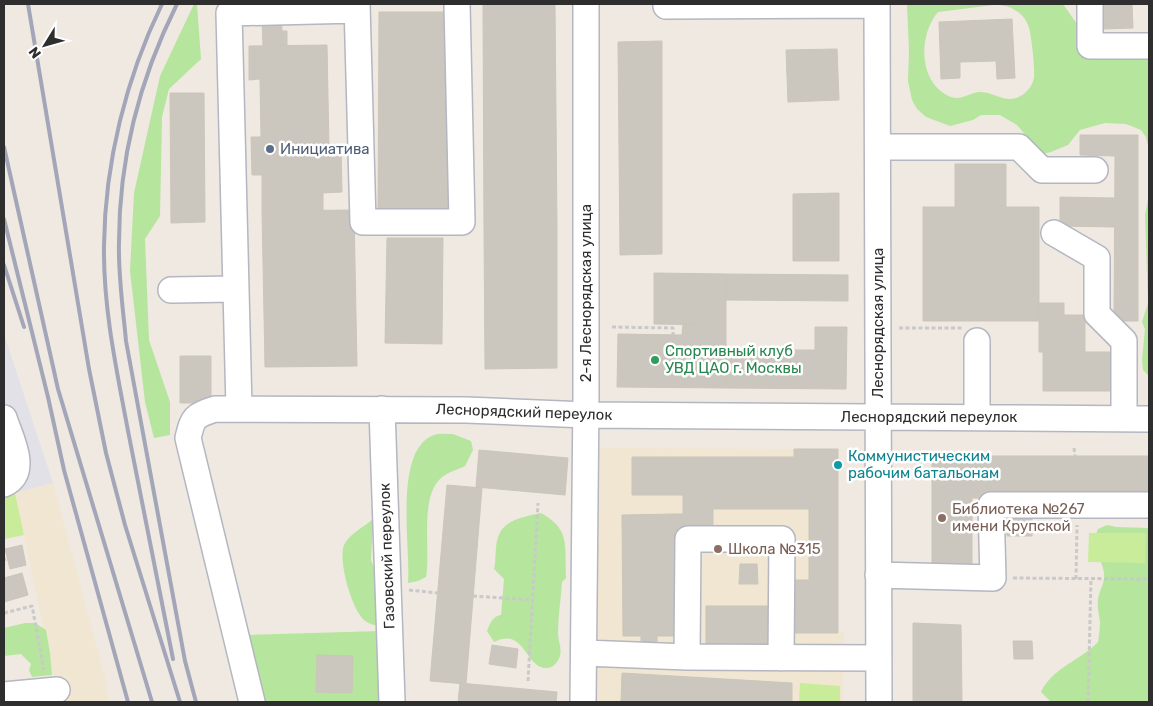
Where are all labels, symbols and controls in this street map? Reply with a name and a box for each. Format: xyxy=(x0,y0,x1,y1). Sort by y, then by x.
north arrow xyxy=(20,20,70,70)
text: N xyxy=(25,43,45,62)
place label: Инициатива xyxy=(280,140,370,158)
marker: Инициатива xyxy=(264,143,276,155)
street label: 2-я Леснорядская улица xyxy=(577,204,595,382)
street label: Леснорядская улица xyxy=(869,248,887,398)
place label: Спортивный клуб УВД ЦАО г. Москвы xyxy=(665,342,802,377)
marker: Спортивный клуб УВД ЦАО г. Москвы xyxy=(649,354,661,366)
street label: Леснорядский переулок xyxy=(435,400,613,424)
street label: Леснорядский переулок xyxy=(841,408,1017,426)
place label: Коммунистическим рабочим батальонам xyxy=(848,447,999,482)
marker: Коммунистическим рабочим батальонам xyxy=(832,459,844,471)
street label: Газовский переулок xyxy=(375,482,399,630)
place label: Библиотека №267 имени Крупской xyxy=(952,500,1085,535)
marker: Библиотека №267 имени Крупской xyxy=(936,512,948,524)
place label: Школа №315 xyxy=(728,540,821,558)
marker: Школа №315 xyxy=(712,543,724,555)

